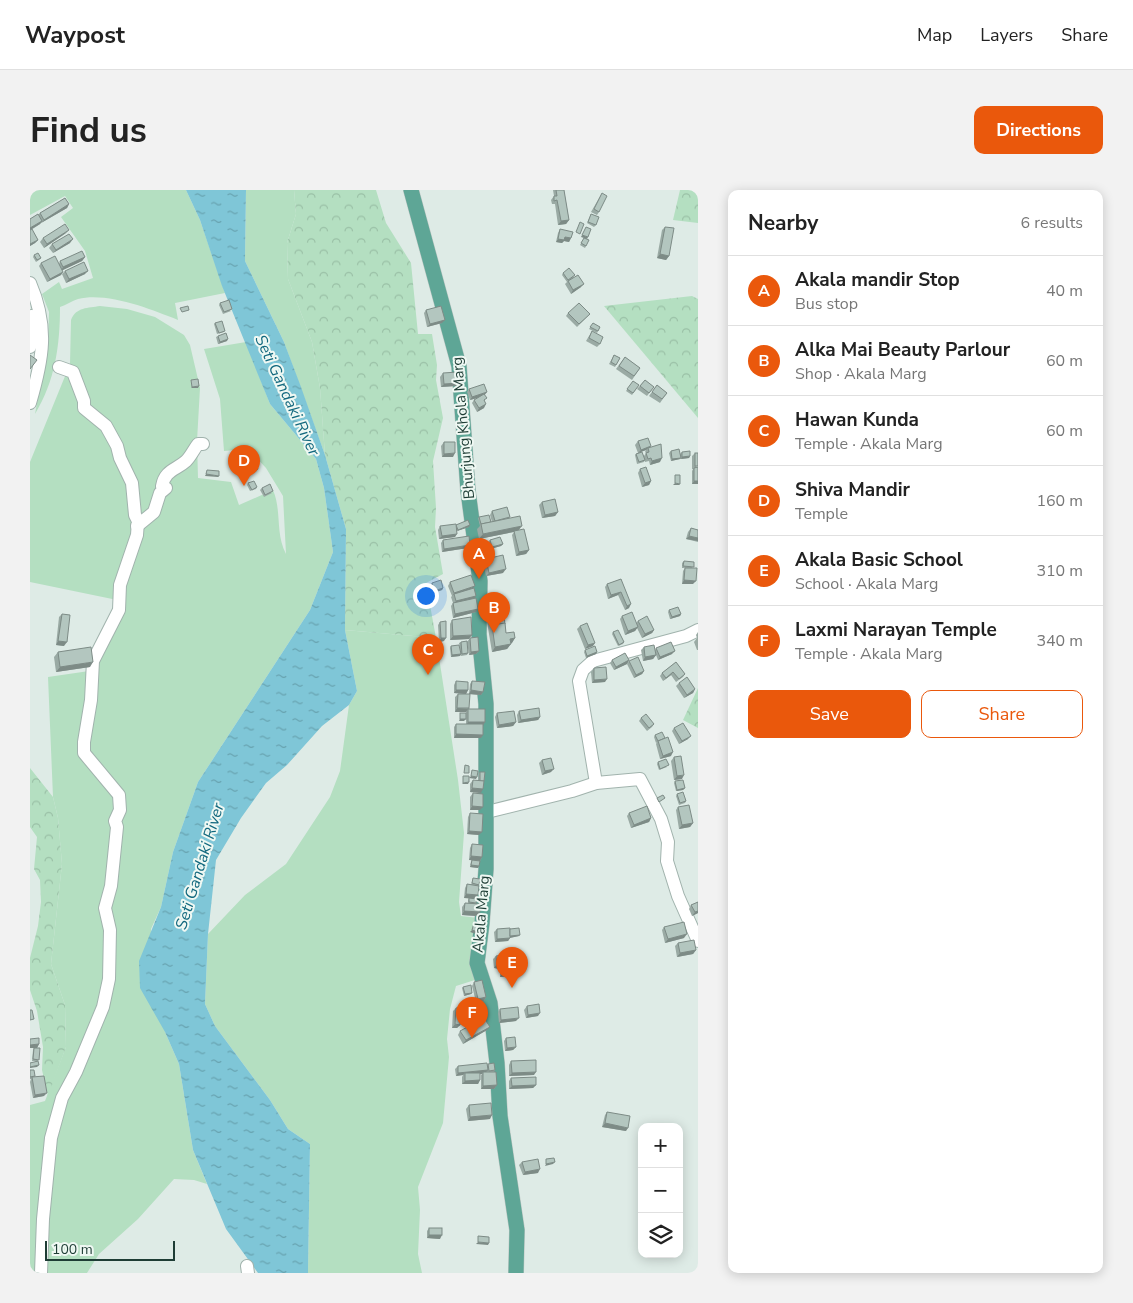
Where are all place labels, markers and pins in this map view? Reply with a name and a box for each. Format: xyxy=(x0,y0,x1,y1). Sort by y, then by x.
pin: D xyxy=(228,445,260,486)
pin: A xyxy=(463,538,495,579)
pin: B xyxy=(478,592,510,633)
pin: C xyxy=(412,634,444,675)
pin: E xyxy=(496,947,528,988)
pin: F xyxy=(456,997,488,1038)

